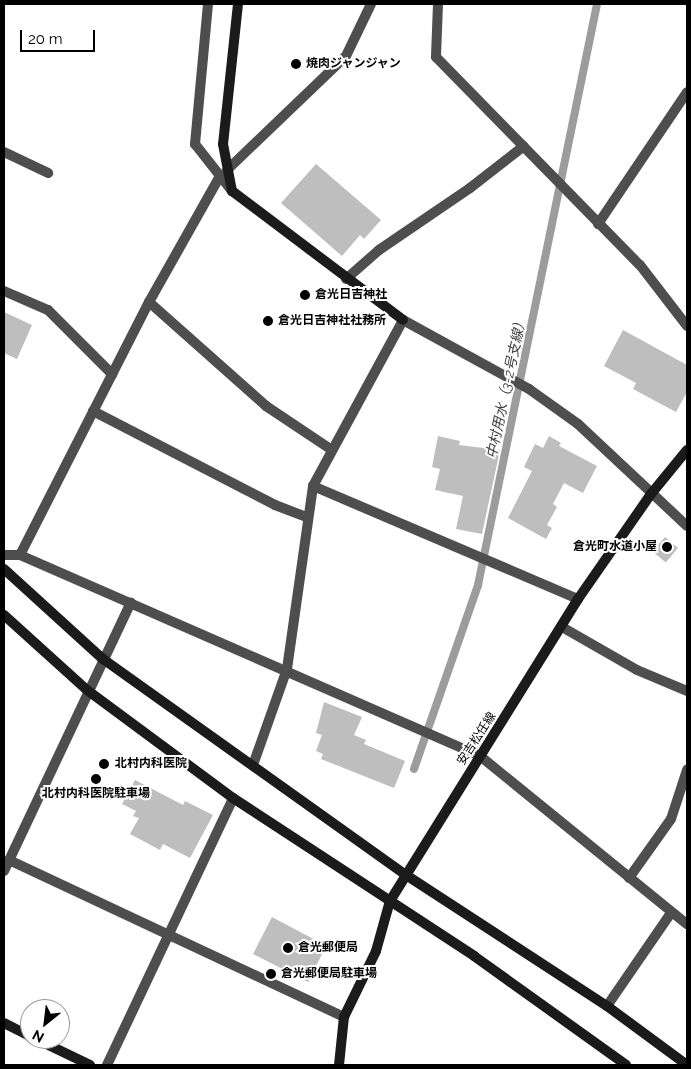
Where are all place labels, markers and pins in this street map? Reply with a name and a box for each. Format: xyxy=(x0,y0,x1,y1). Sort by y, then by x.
place label: 焼肉ジャンジャン xyxy=(306,57,402,71)
marker: 焼肉ジャンジャン xyxy=(290,58,302,70)
place label: 倉光日吉神社 xyxy=(315,288,387,302)
marker: 倉光日吉神社 xyxy=(299,289,311,301)
place label: 倉光日吉神社社務所 xyxy=(278,314,386,328)
marker: 倉光日吉神社社務所 xyxy=(262,315,274,327)
place label: 倉光町水道小屋 xyxy=(573,540,657,554)
marker: 倉光町水道小屋 xyxy=(661,541,673,553)
marker: 北村内科医院 xyxy=(97,757,111,771)
place label: 北村内科医院 xyxy=(115,757,187,771)
marker: 北村内科医院駐車場 xyxy=(90,773,102,785)
place label: 北村内科医院駐車場 xyxy=(42,787,150,801)
place label: 倉光郵便局 xyxy=(298,941,358,955)
marker: 倉光郵便局 xyxy=(282,942,294,954)
place label: 倉光郵便局駐車場 xyxy=(281,967,377,981)
marker: 倉光郵便局駐車場 xyxy=(265,968,277,980)

